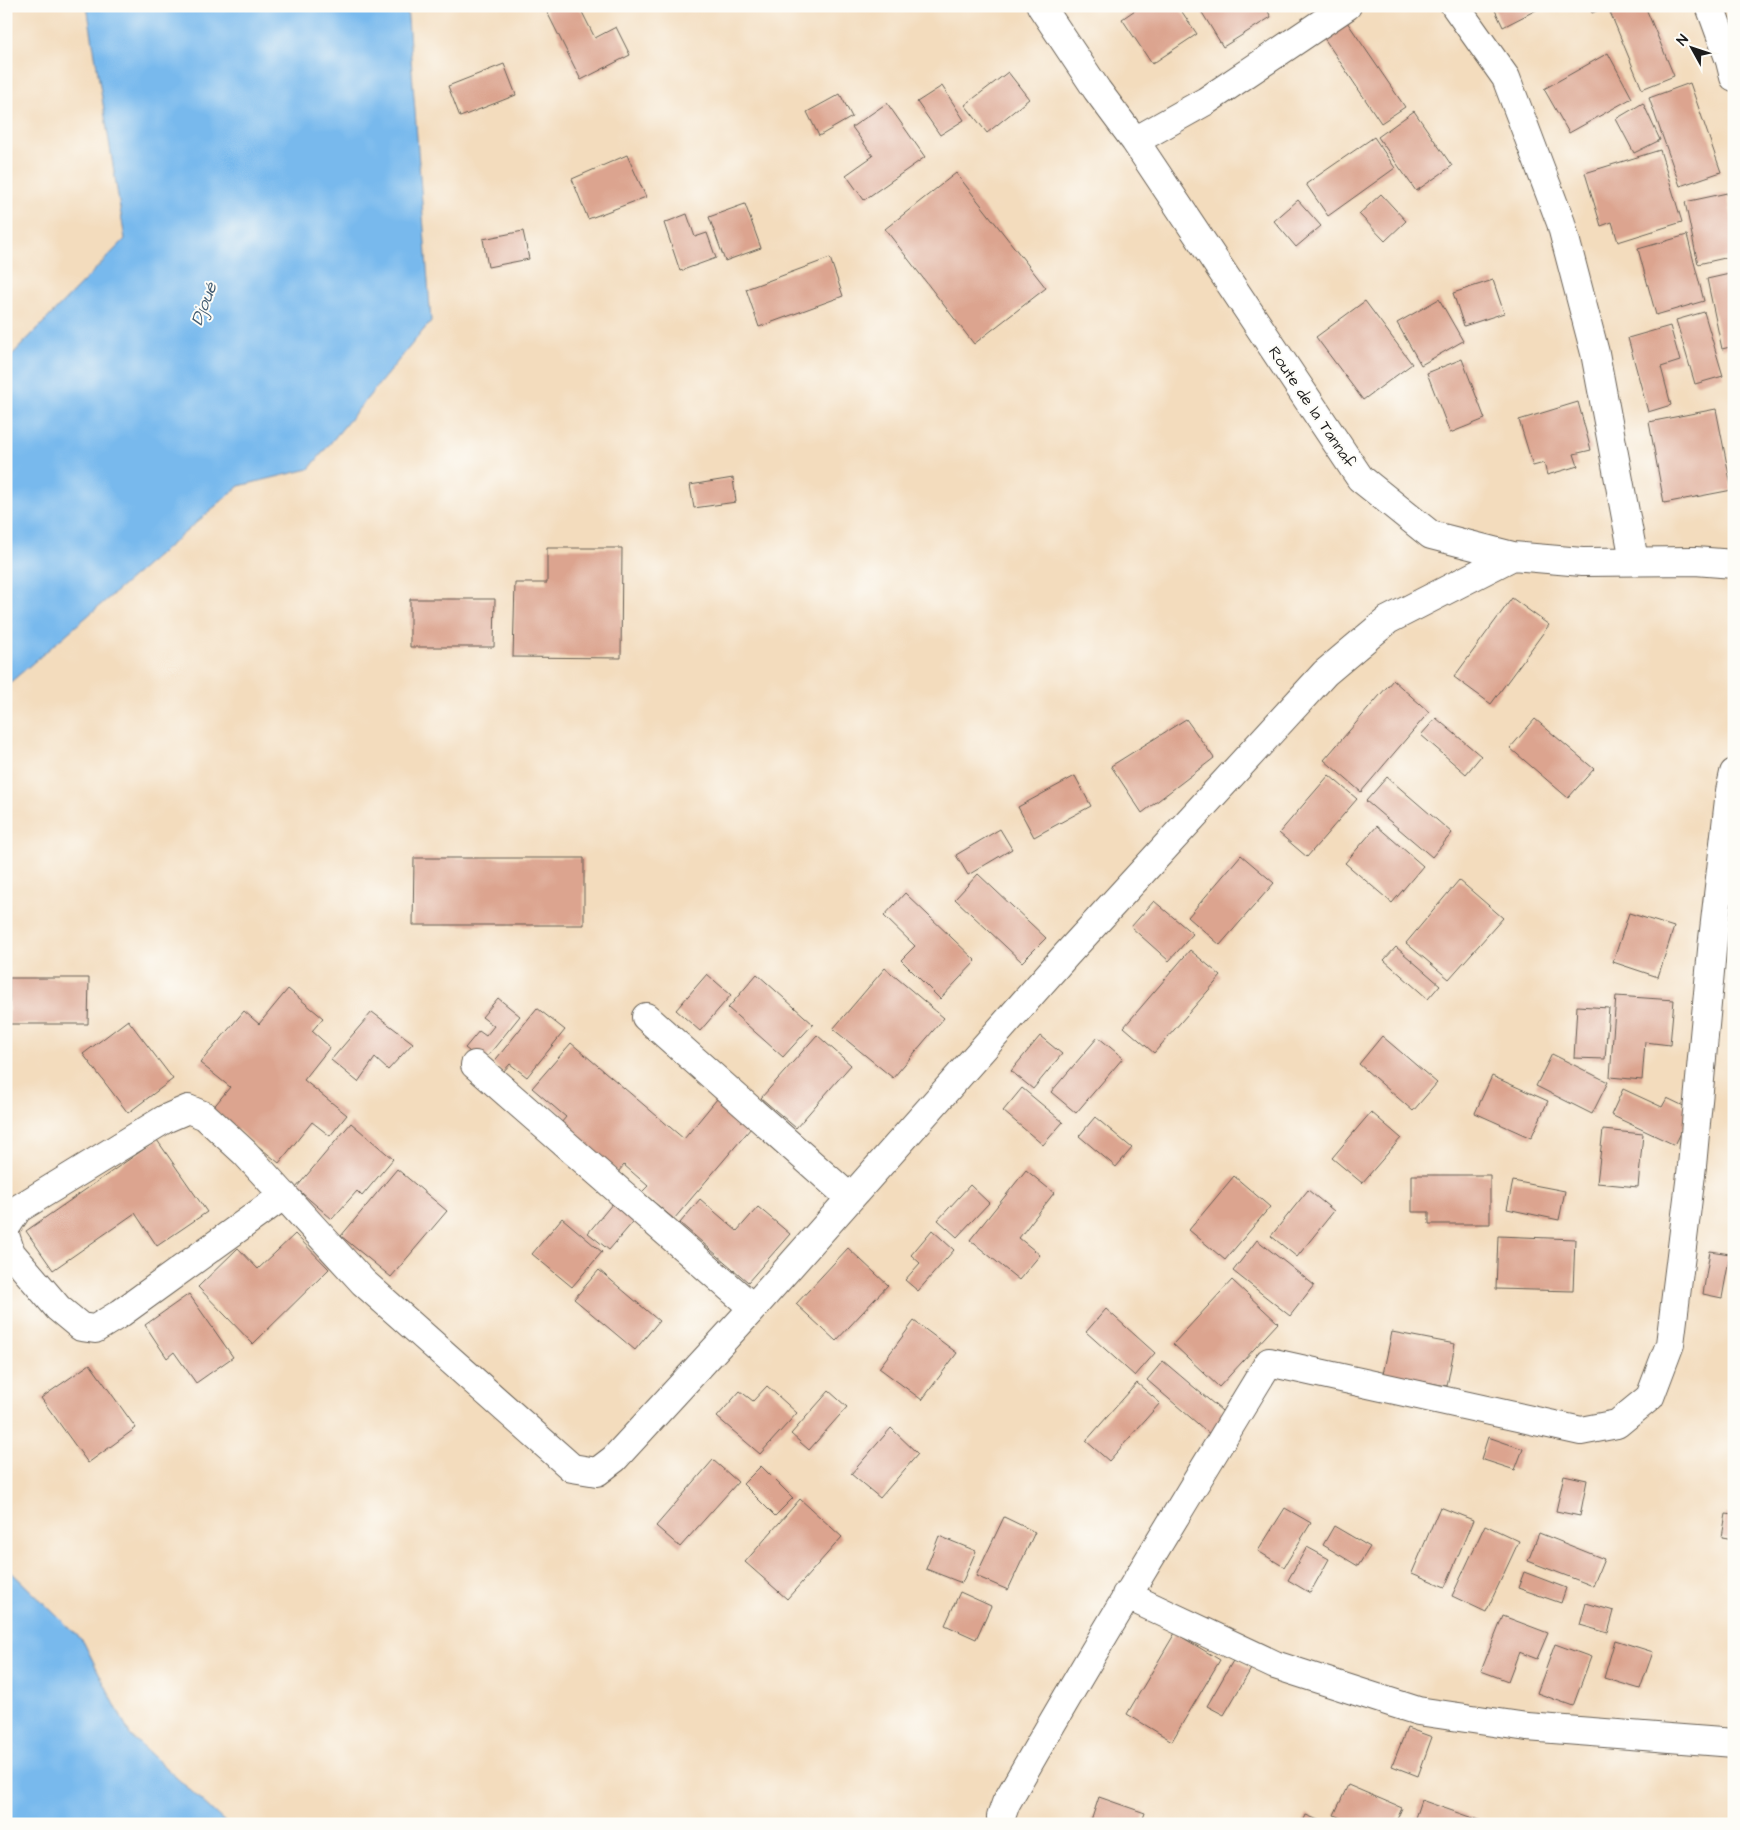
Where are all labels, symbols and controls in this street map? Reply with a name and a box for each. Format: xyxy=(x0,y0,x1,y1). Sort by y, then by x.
north arrow xyxy=(1668,22,1718,72)
text: N xyxy=(1672,30,1693,50)
water label: Djoué xyxy=(184,278,224,329)
street label: Route de la Tannaf xyxy=(1263,342,1361,472)

